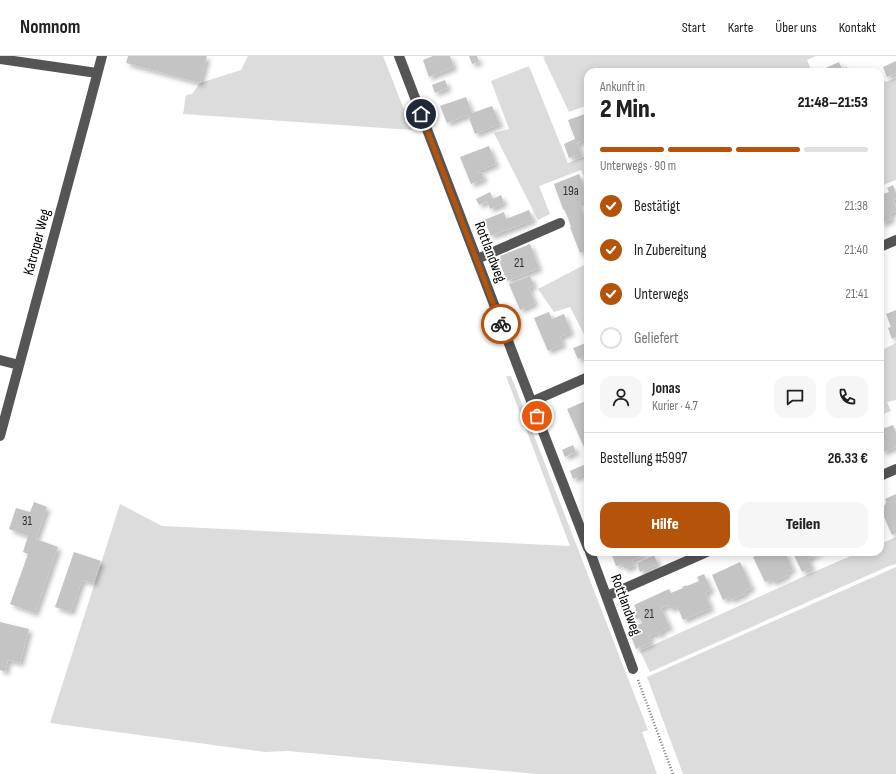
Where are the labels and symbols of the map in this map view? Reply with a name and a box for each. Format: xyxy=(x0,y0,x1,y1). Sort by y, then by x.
pin xyxy=(404,97,438,131)
house number: 19a xyxy=(563,183,579,199)
street label: Katroper Weg xyxy=(19,207,55,277)
street label: Rottlandweg xyxy=(470,219,510,285)
house number: 21 xyxy=(514,255,524,271)
courier xyxy=(481,304,521,344)
pin xyxy=(520,399,554,433)
house number: 31 xyxy=(22,513,32,529)
street label: Rottlandweg xyxy=(606,572,646,638)
house number: 21 xyxy=(644,606,654,622)

